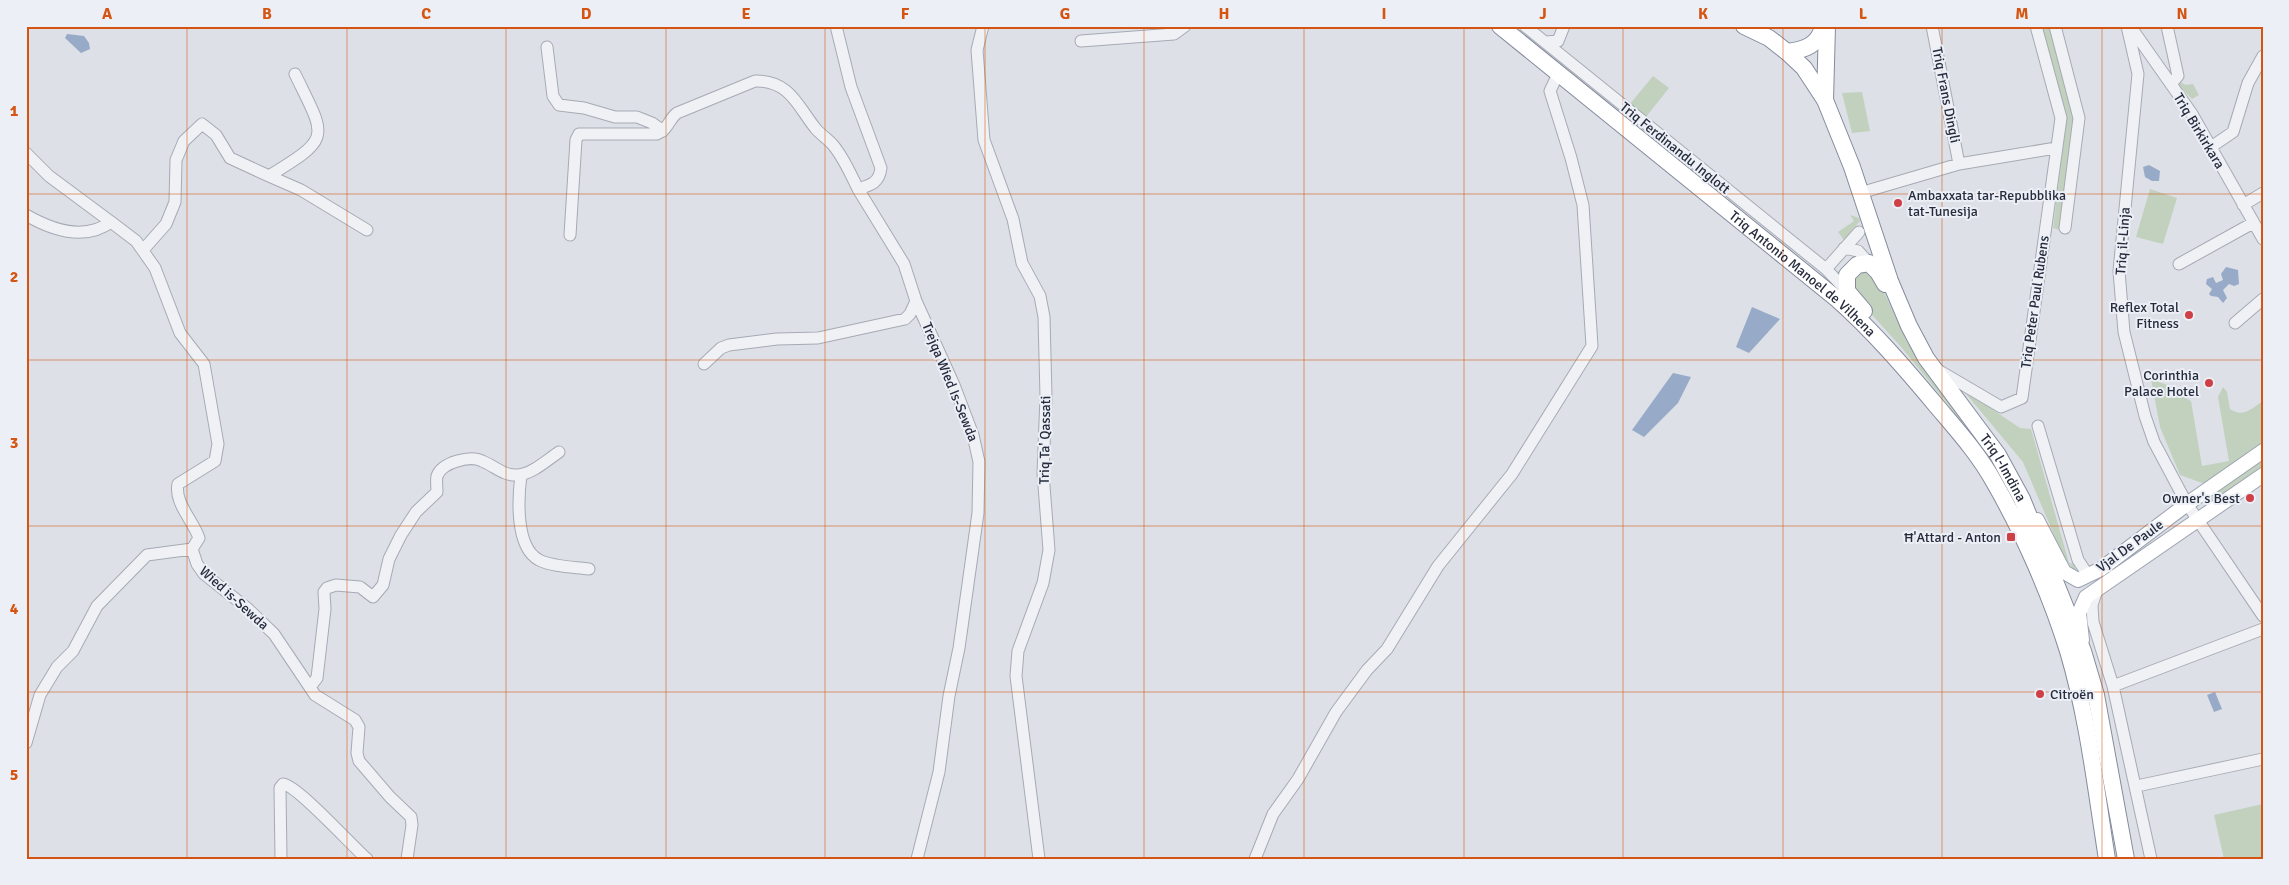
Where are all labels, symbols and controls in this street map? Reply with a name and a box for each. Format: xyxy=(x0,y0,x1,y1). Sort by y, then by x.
text: A xyxy=(102,4,113,24)
text: B xyxy=(262,4,272,24)
text: C xyxy=(421,4,431,24)
text: D xyxy=(581,4,592,24)
text: E xyxy=(741,4,751,24)
text: F xyxy=(901,4,910,24)
text: G xyxy=(1060,4,1070,24)
text: H xyxy=(1219,4,1229,24)
text: I xyxy=(1381,4,1387,24)
text: J xyxy=(1539,4,1547,24)
text: K xyxy=(1698,4,1708,24)
text: L xyxy=(1859,4,1868,24)
text: M xyxy=(2015,4,2029,24)
text: N xyxy=(2176,4,2188,24)
street label: Triq Frans Dingli xyxy=(1928,45,1964,145)
street label: Triq Birkirkara xyxy=(2170,90,2228,172)
street label: Triq Ferdinandu Inglott xyxy=(1617,98,1733,198)
text: 1 xyxy=(10,101,19,121)
place label: Ambaxxata tar-Repubblika tat-Tunesija xyxy=(1908,187,2066,220)
marker: Ambaxxata tar-Repubblika tat-Tunesija xyxy=(1892,197,1904,209)
street label: Triq il-Linja xyxy=(2112,206,2134,276)
street label: Triq Antonio Manoel de Vilhena xyxy=(1726,207,1879,340)
street label: Triq Peter Paul Rubens xyxy=(2017,234,2053,370)
text: 2 xyxy=(10,267,18,287)
place label: Reflex Total Fitness xyxy=(2110,299,2179,332)
marker: Reflex Total Fitness xyxy=(2183,309,2195,321)
street label: Trejqa Wied Is-Sewda xyxy=(918,320,982,444)
place label: Corinthia Palace Hotel xyxy=(2124,367,2199,400)
marker: Corinthia Palace Hotel xyxy=(2203,377,2215,389)
street label: Triq Ta' Qassati xyxy=(1036,395,1054,485)
street label: Triq l-Imdina xyxy=(1977,430,2030,504)
text: 3 xyxy=(10,433,18,453)
place label: Owner's Best xyxy=(2162,490,2240,507)
marker: Owner's Best xyxy=(2244,492,2256,504)
street label: Vjal De Paule xyxy=(2093,516,2167,576)
place label: Ħ'Attard - Anton xyxy=(1904,529,2001,546)
marker: Ħ'Attard - Anton xyxy=(2005,531,2017,543)
street label: Wied is-Sewda xyxy=(196,562,272,634)
text: 4 xyxy=(10,599,19,619)
place label: Citroën xyxy=(2050,686,2094,703)
marker: Citroën xyxy=(2034,688,2046,700)
text: 5 xyxy=(10,765,18,785)

